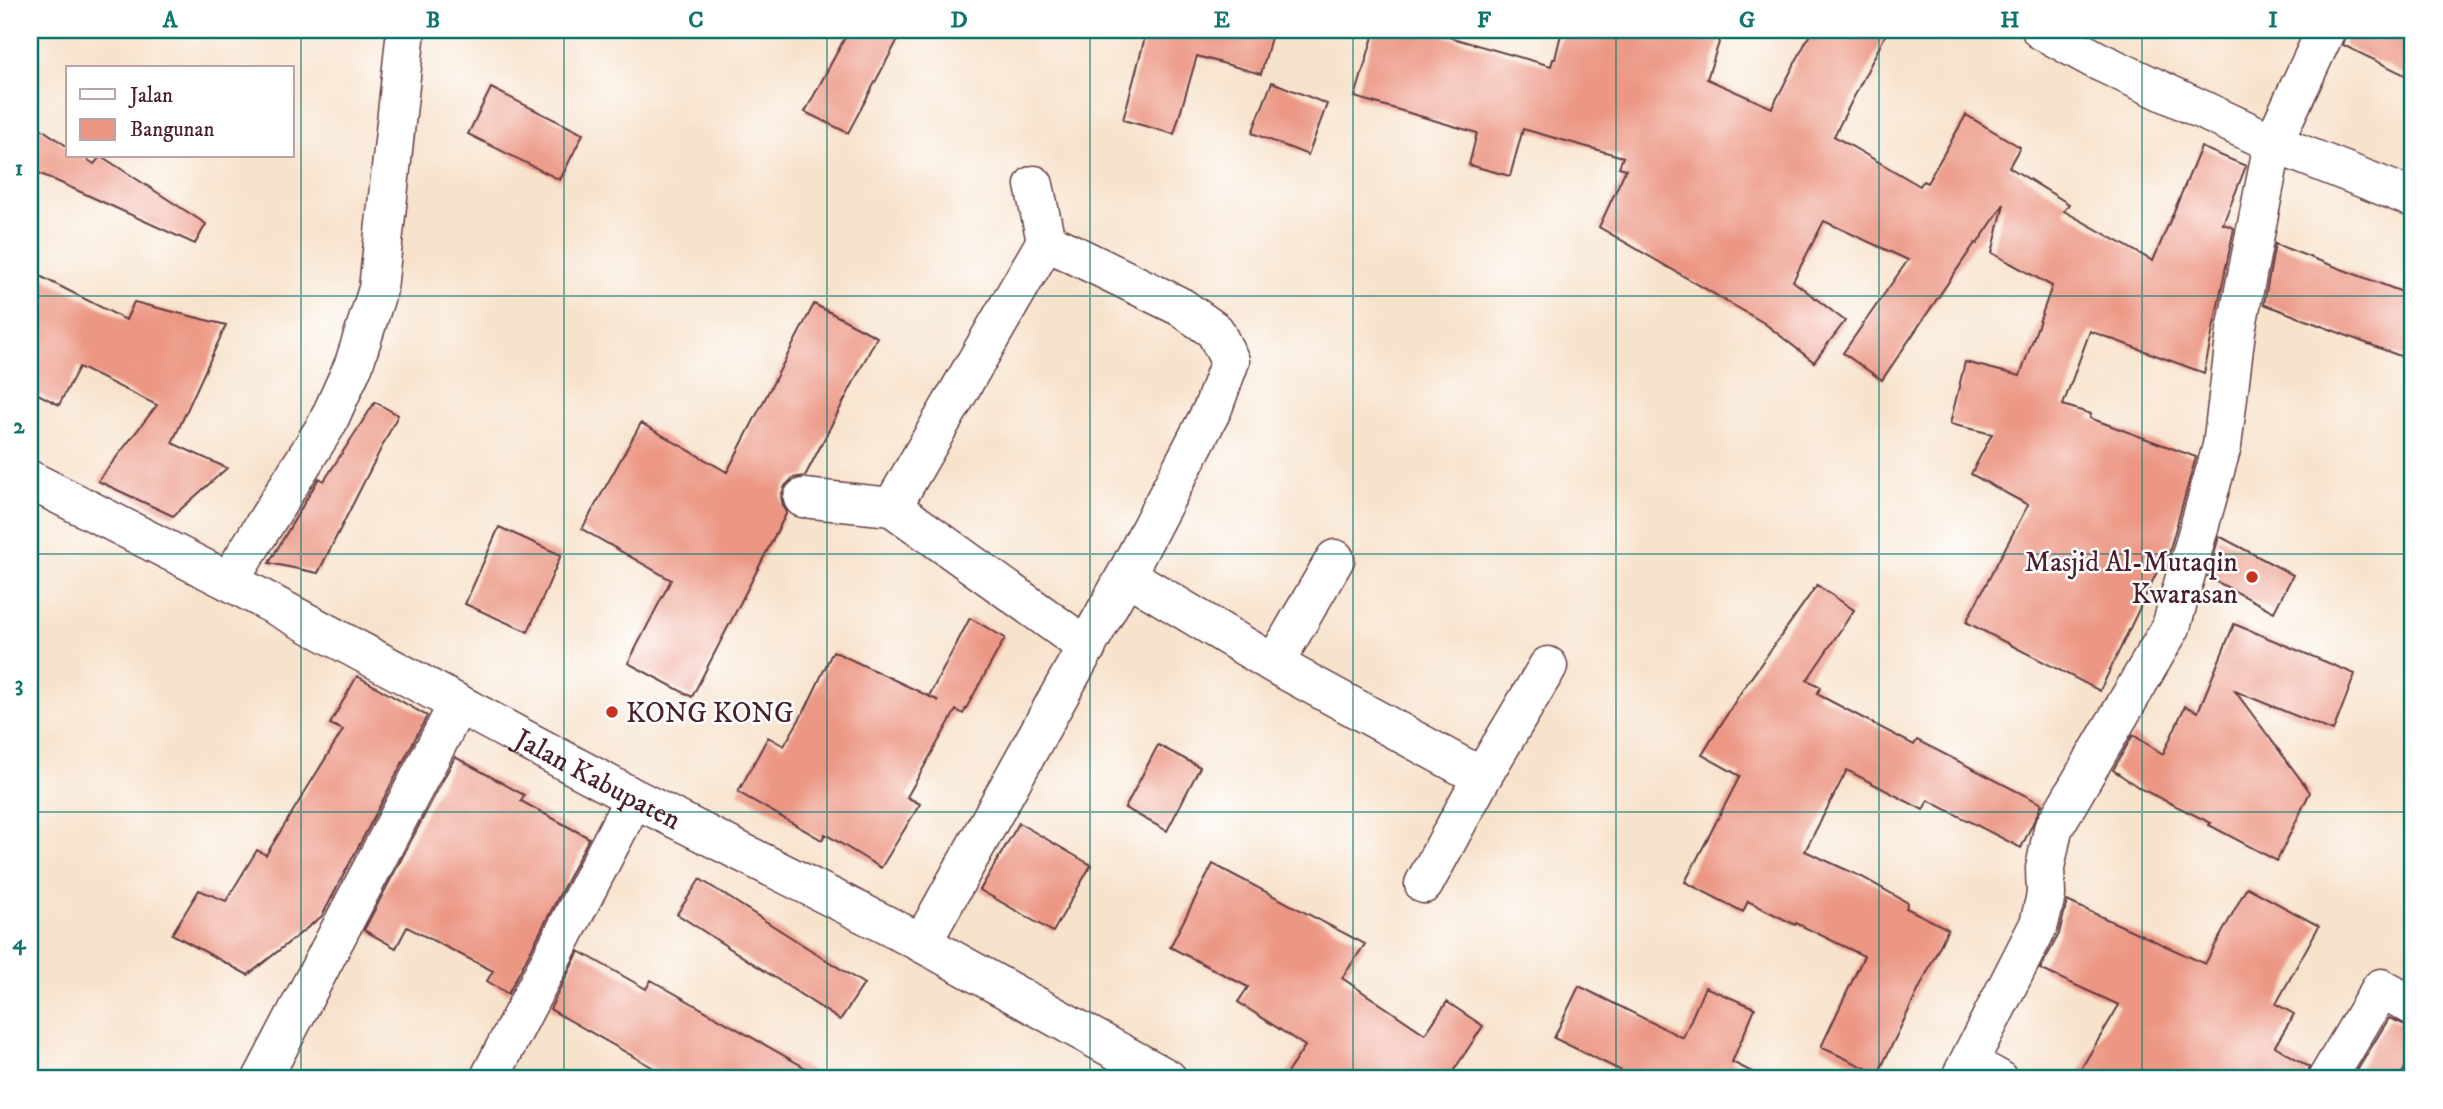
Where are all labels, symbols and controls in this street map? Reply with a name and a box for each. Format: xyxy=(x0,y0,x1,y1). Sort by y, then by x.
text: A xyxy=(162,6,179,35)
text: B xyxy=(426,6,440,35)
text: C xyxy=(688,6,704,35)
text: D xyxy=(950,6,968,35)
text: E xyxy=(1214,6,1230,35)
text: F xyxy=(1477,6,1492,35)
text: G xyxy=(1739,6,1755,35)
text: H xyxy=(2000,6,2020,35)
text: I xyxy=(2268,6,2278,35)
legend xyxy=(66,66,294,158)
text: Jalan xyxy=(128,83,173,109)
text: Bangunan xyxy=(130,117,214,143)
text: 1 xyxy=(15,154,23,183)
text: 2 xyxy=(13,412,25,441)
place label: Masjid Al-Mutaqin Kwarasan xyxy=(2025,545,2238,612)
marker: Masjid Al-Mutaqin Kwarasan xyxy=(2244,569,2260,585)
text: 3 xyxy=(15,670,23,699)
place label: KONG KONG xyxy=(626,696,794,731)
marker: KONG KONG xyxy=(604,704,620,720)
street label: Jalan Kabupaten xyxy=(506,720,687,838)
text: 4 xyxy=(12,928,27,957)

